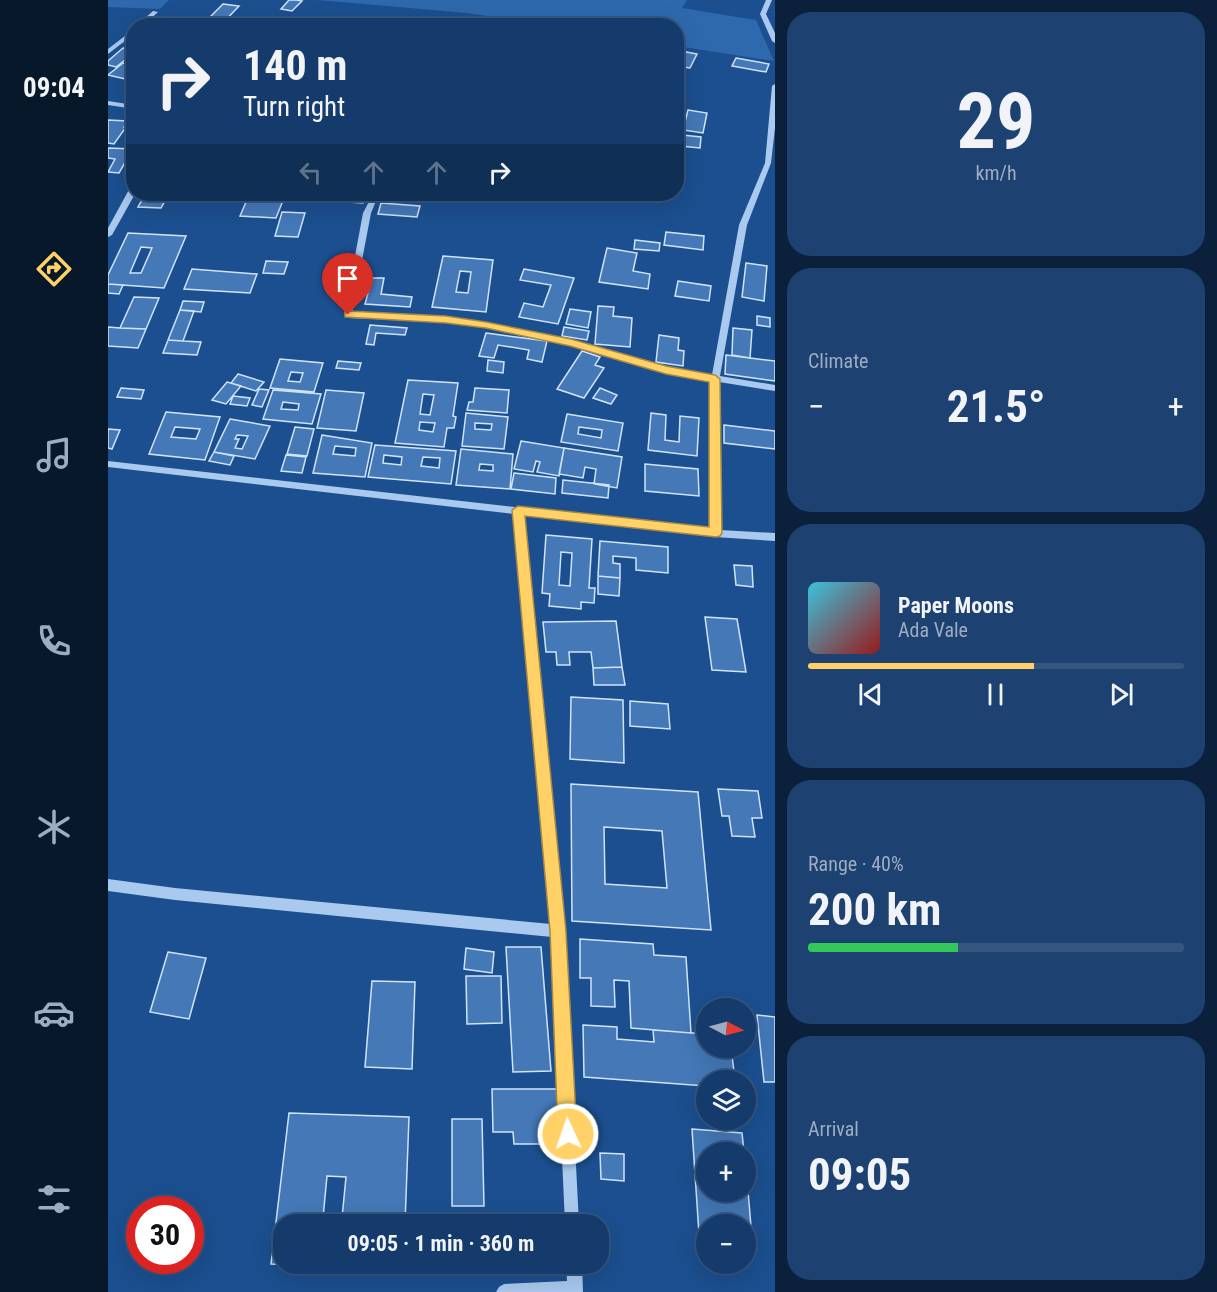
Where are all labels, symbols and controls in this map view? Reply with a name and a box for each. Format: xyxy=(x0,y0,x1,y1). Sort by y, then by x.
text: 140 m xyxy=(243,41,348,90)
icon: right xyxy=(144,42,222,120)
text: 09:04 xyxy=(23,72,85,104)
text: 29 xyxy=(957,76,1035,167)
text: Turn right xyxy=(243,91,345,123)
icon: left xyxy=(294,156,327,189)
icon: ahead xyxy=(357,156,390,189)
icon: ahead xyxy=(420,156,453,189)
icon: right xyxy=(483,156,516,189)
text: km/h xyxy=(975,161,1017,185)
icon: directions xyxy=(33,248,75,290)
pin xyxy=(322,253,373,315)
icon: arrive xyxy=(331,262,364,295)
text: Climate xyxy=(808,349,868,373)
text: 21.5° xyxy=(947,380,1045,433)
text: − xyxy=(808,387,825,426)
text: + xyxy=(1168,387,1184,426)
icon: music xyxy=(33,434,75,476)
text: Paper Moons xyxy=(898,593,1014,618)
text: Ada Vale xyxy=(898,618,968,642)
icon: phone xyxy=(33,620,75,662)
icon: previous xyxy=(854,678,887,711)
icon: pause xyxy=(979,678,1012,711)
icon: next xyxy=(1105,678,1138,711)
icon: climate xyxy=(33,806,75,848)
text: Range · 40% xyxy=(808,852,904,876)
text: 200 km xyxy=(808,883,941,936)
icon: car xyxy=(33,992,75,1034)
north arrow xyxy=(696,998,756,1058)
map controls xyxy=(696,998,756,1274)
button: layers xyxy=(696,1070,756,1130)
position arrow xyxy=(536,1102,600,1166)
text: Arrival xyxy=(808,1117,859,1141)
button: + xyxy=(696,1142,756,1202)
text: 09:05 xyxy=(808,1148,911,1201)
icon: filters xyxy=(33,1178,75,1220)
speed limit sign: 30 xyxy=(126,1196,204,1274)
button: − xyxy=(696,1214,756,1274)
text: 09:05 · 1 min · 360 m xyxy=(348,1231,534,1256)

